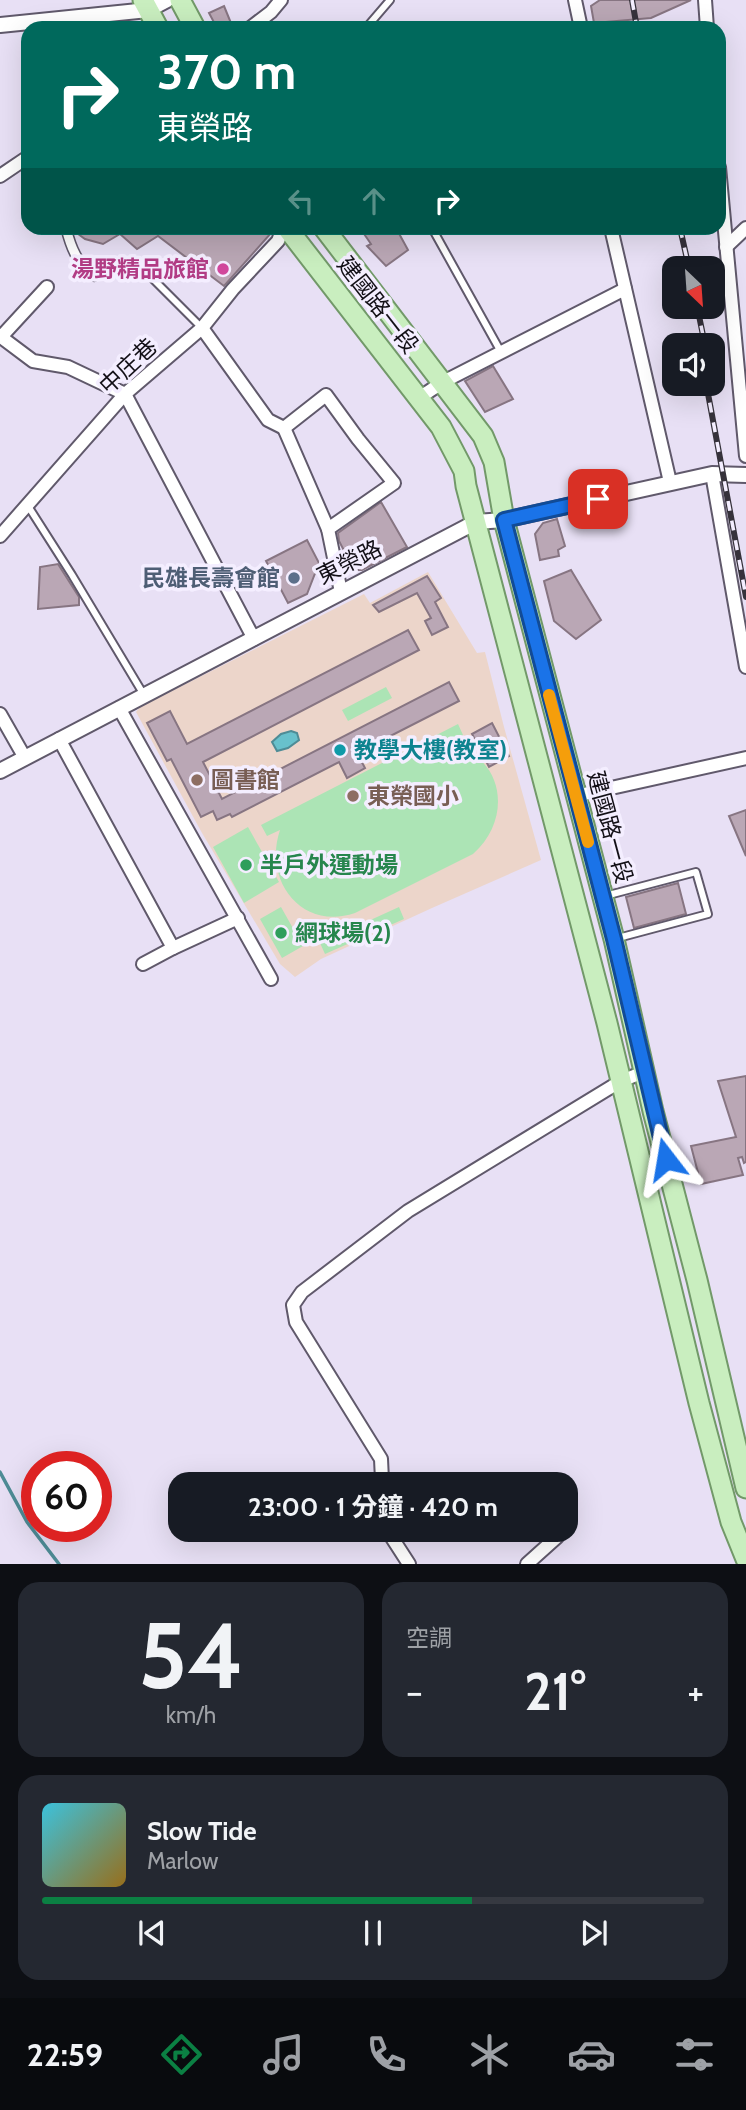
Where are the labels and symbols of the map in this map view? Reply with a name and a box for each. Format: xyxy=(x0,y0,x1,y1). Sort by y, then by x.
street label: 建國路一段 xyxy=(332,251,424,359)
place label: 湯野精品旅館 xyxy=(71,255,209,283)
north arrow xyxy=(662,256,724,318)
marker: 湯野精品旅館 xyxy=(215,261,231,277)
street label: 中庄巷 xyxy=(93,332,163,400)
pin xyxy=(568,469,628,529)
street label: 東榮路 xyxy=(312,534,386,590)
place label: 民雄長壽會館 xyxy=(142,564,280,592)
marker: 民雄長壽會館 xyxy=(286,570,302,586)
place label: 教學大樓(教室) xyxy=(354,736,507,764)
marker: 教學大樓(教室) xyxy=(332,742,348,758)
place label: 圖書館 xyxy=(211,766,280,794)
street label: 建國路一段 xyxy=(582,768,638,886)
marker: 圖書館 xyxy=(189,772,205,788)
place label: 東榮國小 xyxy=(367,782,459,810)
marker: 東榮國小 xyxy=(345,788,361,804)
place label: 半戶外運動場 xyxy=(260,851,398,879)
marker: 半戶外運動場 xyxy=(238,857,254,873)
place label: 網球場(2) xyxy=(295,919,391,947)
marker: 網球場(2) xyxy=(273,925,289,941)
position arrow xyxy=(629,1122,703,1196)
speed limit sign: 60 xyxy=(21,1451,112,1542)

